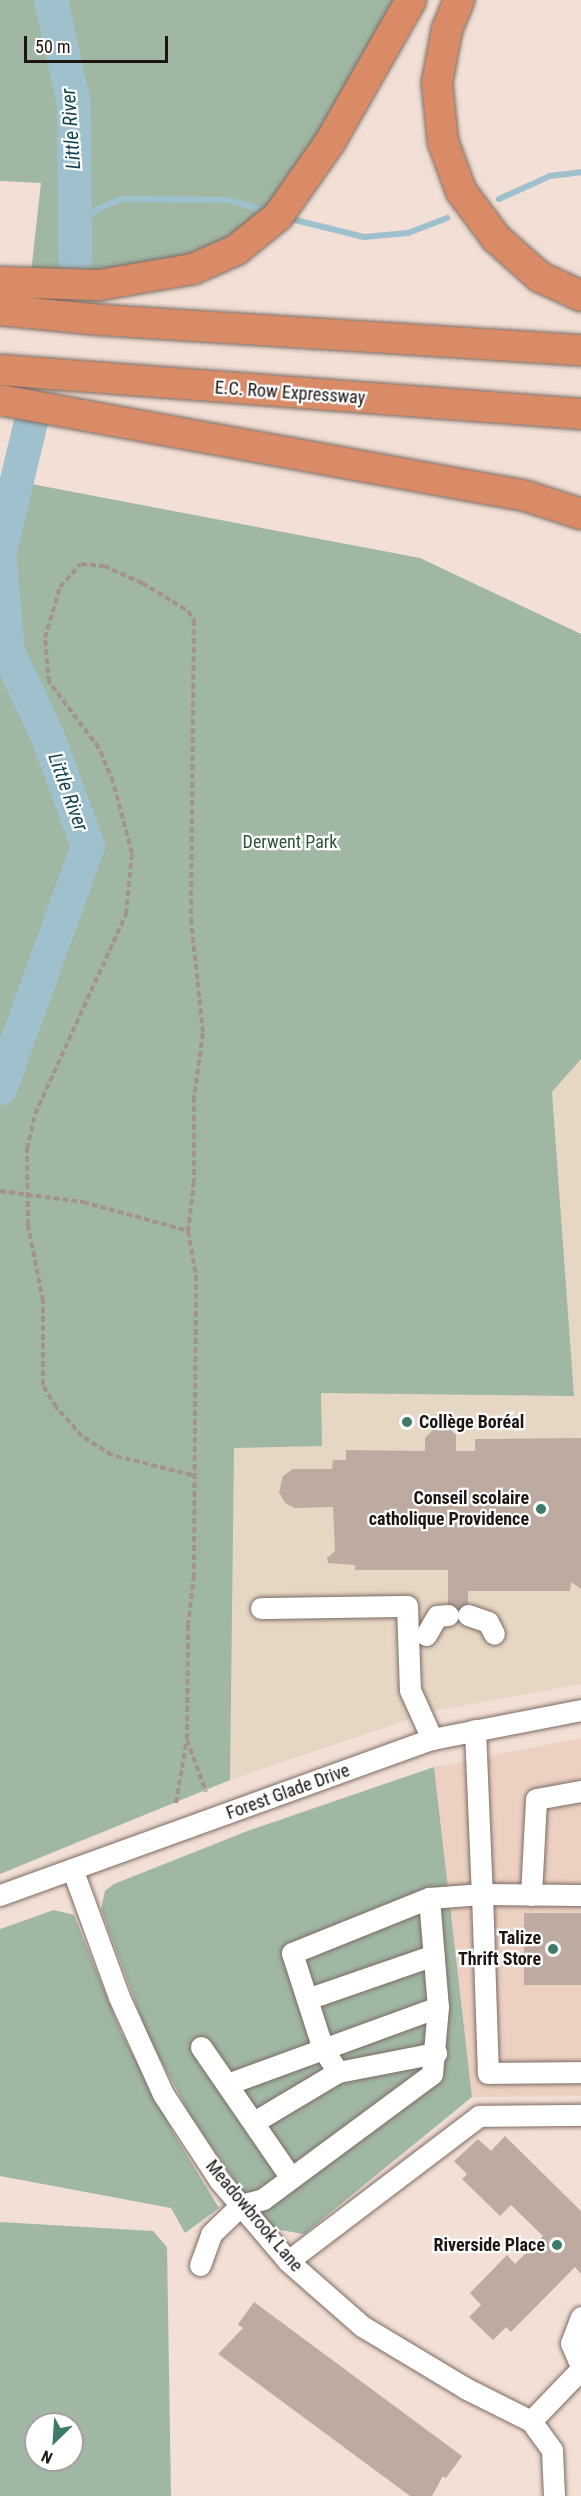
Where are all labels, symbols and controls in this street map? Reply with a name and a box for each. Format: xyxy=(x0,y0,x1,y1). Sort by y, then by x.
scale bar xyxy=(27,24,171,62)
text: 50 m xyxy=(35,36,70,57)
water label: Little River xyxy=(56,88,86,170)
street label: E.C. Row Expressway xyxy=(214,377,366,409)
water label: Little River xyxy=(43,750,93,834)
park label: Derwent Park xyxy=(243,831,337,853)
place label: Collège Boréal xyxy=(419,1411,524,1433)
marker: Collège Boréal xyxy=(400,1415,414,1429)
place label: Conseil scolaire catholique Providence xyxy=(369,1488,529,1530)
marker: Conseil scolaire catholique Providence xyxy=(534,1502,548,1516)
street label: Forest Glade Drive xyxy=(223,1760,353,1824)
place label: Talize Thrift Store xyxy=(458,1928,541,1970)
marker: Talize Thrift Store xyxy=(546,1942,560,1956)
street label: Meadowbrook Lane xyxy=(201,2156,307,2276)
place label: Riverside Place xyxy=(433,2234,545,2256)
marker: Riverside Place xyxy=(550,2238,564,2252)
north arrow xyxy=(24,2412,84,2472)
text: N xyxy=(39,2446,55,2468)

